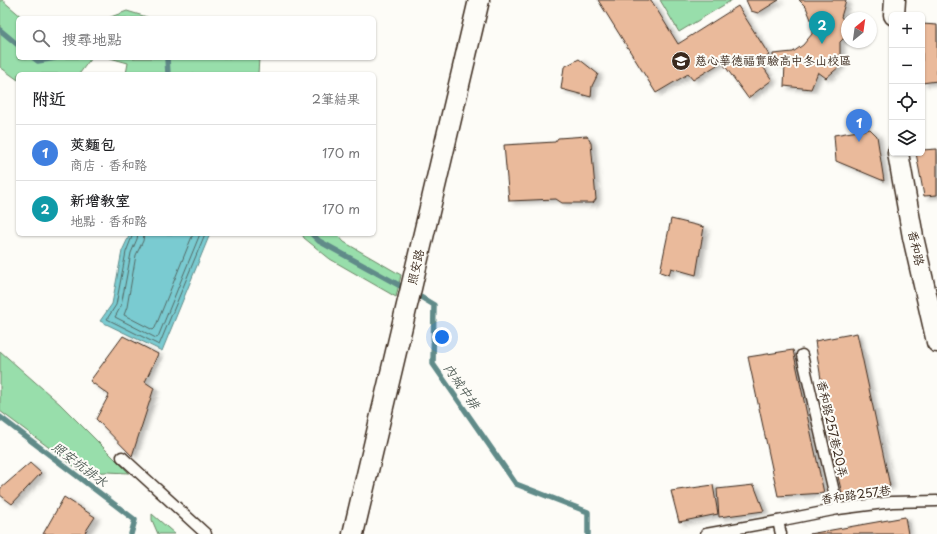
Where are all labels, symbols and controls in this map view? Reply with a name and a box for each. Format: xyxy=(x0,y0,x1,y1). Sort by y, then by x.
pin: 2 xyxy=(809,11,835,44)
north arrow xyxy=(841,12,877,48)
map controls xyxy=(889,12,925,156)
button: + xyxy=(889,12,925,48)
search box xyxy=(16,16,376,60)
icon: search xyxy=(30,27,52,49)
text: 搜尋地點 xyxy=(62,27,122,50)
button: − xyxy=(889,48,925,84)
school or university icon: 慈心華德福實驗高中冬山校區 xyxy=(670,50,692,72)
place label: 慈心華德福實驗高中冬山校區 xyxy=(695,51,851,69)
button: locate xyxy=(889,84,925,120)
text: 附近 xyxy=(32,85,66,111)
text: 2筆結果 xyxy=(312,89,360,108)
pin: 1 xyxy=(846,109,872,142)
button: layers xyxy=(889,120,925,156)
text: 莢麵包 xyxy=(70,132,115,155)
text: 1 xyxy=(42,143,48,162)
text: 170 m xyxy=(322,143,360,162)
text: 商店 · 香和路 xyxy=(70,155,147,174)
text: 新增教室 xyxy=(70,188,130,211)
text: 2 xyxy=(40,199,50,218)
text: 170 m xyxy=(322,199,360,218)
text: 地點 · 香和路 xyxy=(70,211,147,230)
street label: 香和路 xyxy=(904,228,930,267)
street label: 照安路 xyxy=(402,247,428,286)
your location xyxy=(432,327,452,347)
water label: 內城中排 xyxy=(440,359,486,413)
street label: 香和路257巷20弄 xyxy=(813,378,853,479)
water label: 照安坑排水 xyxy=(49,436,113,491)
street label: 香和路257巷 xyxy=(820,480,892,508)

